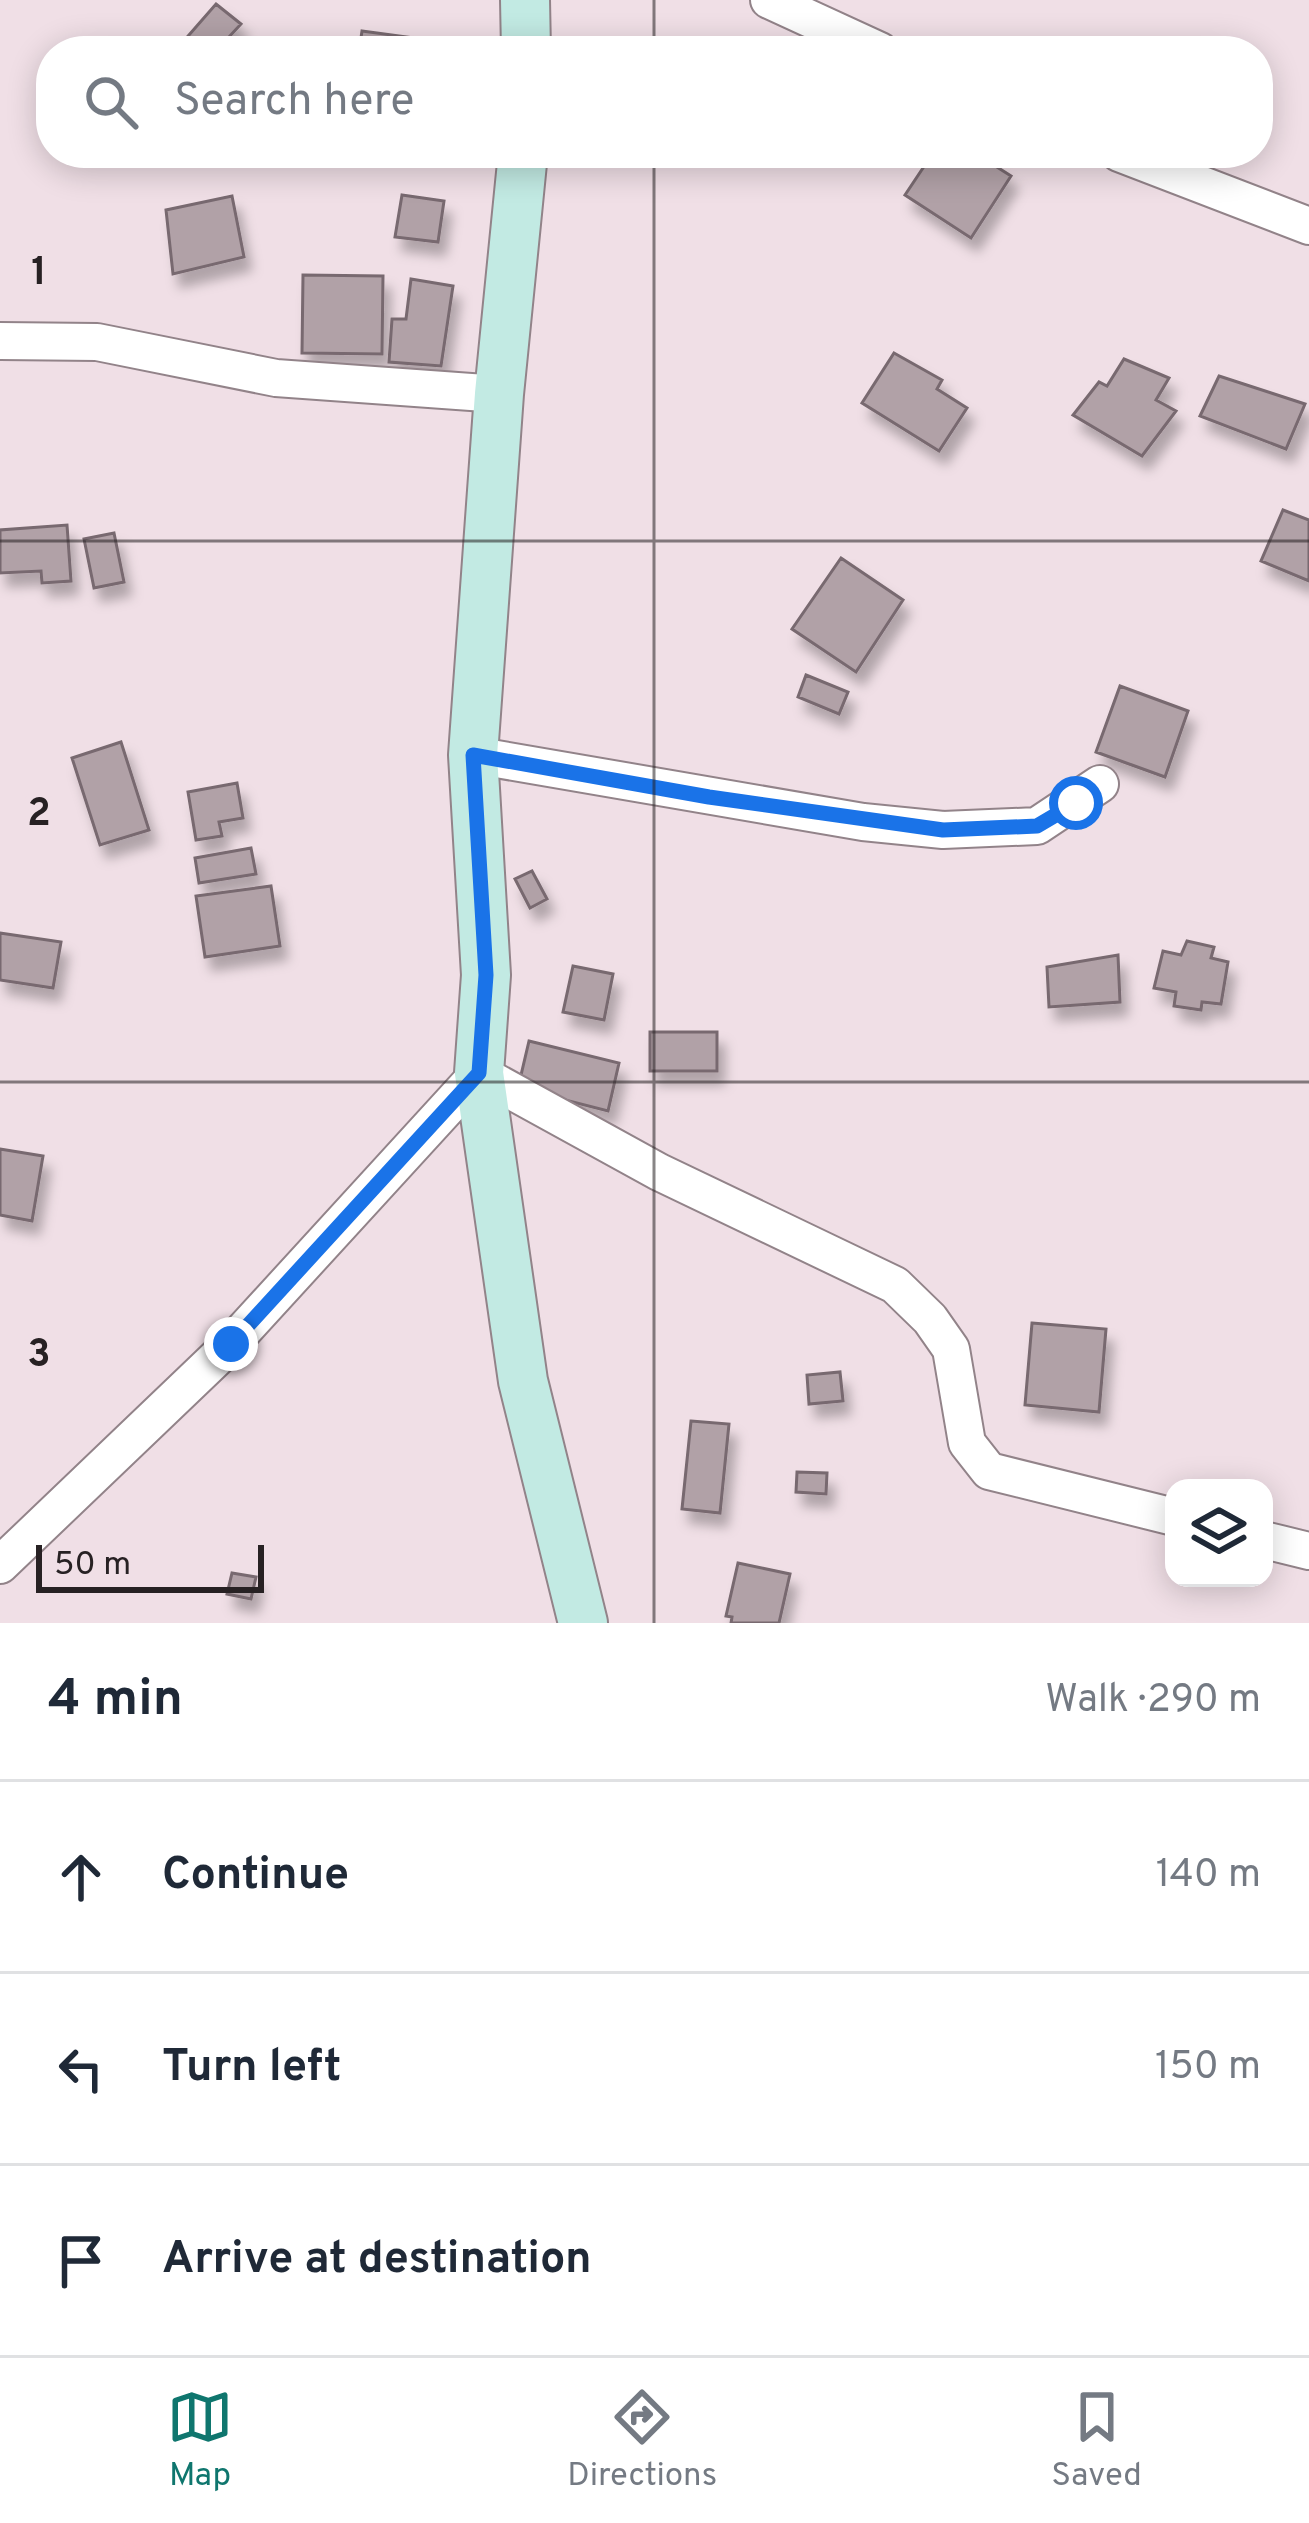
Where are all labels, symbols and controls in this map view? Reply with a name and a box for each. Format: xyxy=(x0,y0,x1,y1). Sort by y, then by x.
search box xyxy=(36,36,1273,168)
icon: search xyxy=(78,69,144,135)
text: Search here xyxy=(174,74,414,131)
text: 1 xyxy=(31,250,47,299)
route start xyxy=(1049,776,1103,830)
text: 2 xyxy=(27,791,51,840)
route end xyxy=(204,1317,258,1371)
text: 3 xyxy=(27,1332,51,1381)
map controls xyxy=(1165,1479,1273,1587)
button: layers xyxy=(1165,1479,1273,1587)
scale bar xyxy=(36,1539,264,1592)
text: 50 m xyxy=(54,1545,131,1587)
text: 4 min xyxy=(48,1669,183,1734)
text: Walk · 290 m xyxy=(1045,1677,1261,1726)
icon: ahead xyxy=(48,1844,114,1910)
text: Continue xyxy=(162,1848,349,1905)
text: 140 m xyxy=(1156,1852,1261,1901)
icon: left xyxy=(48,2036,114,2102)
text: Turn left xyxy=(162,2040,341,2097)
text: 150 m xyxy=(1155,2044,1261,2093)
icon: arrive xyxy=(48,2228,114,2294)
text: Arrive at destination xyxy=(162,2232,592,2289)
tab: Map xyxy=(167,2384,233,2498)
tab: Directions xyxy=(567,2384,717,2498)
tab: Saved xyxy=(1051,2384,1142,2498)

